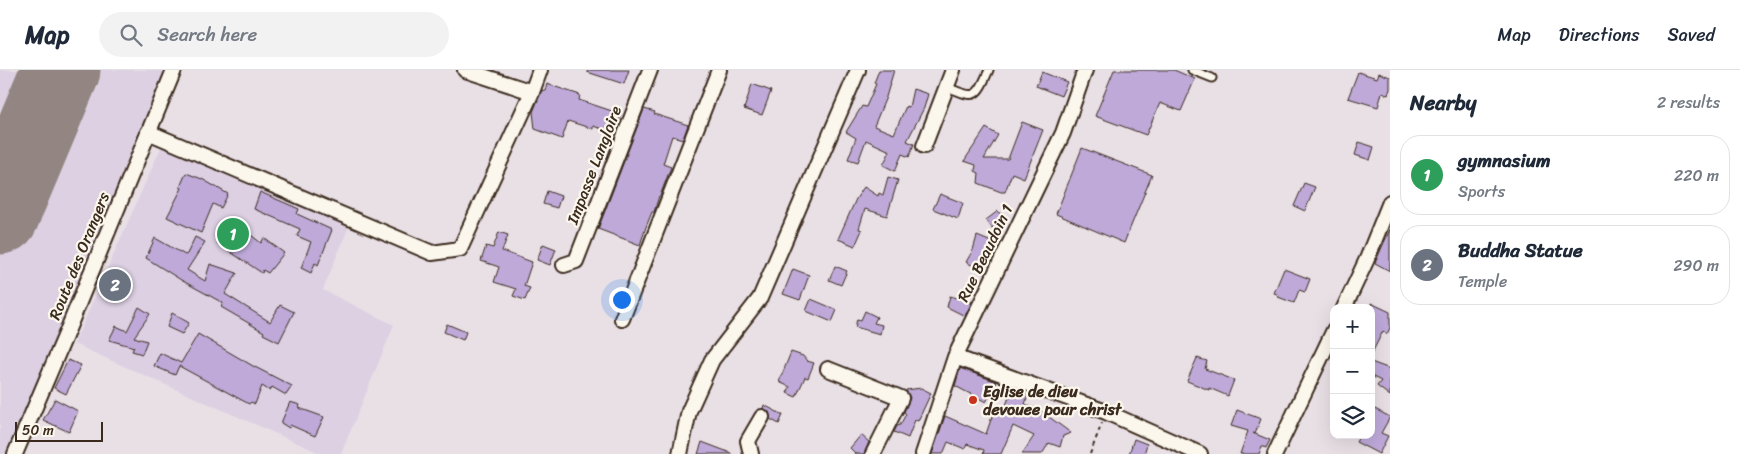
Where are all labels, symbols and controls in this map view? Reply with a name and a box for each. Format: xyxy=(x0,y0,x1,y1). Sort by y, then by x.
search box xyxy=(99,12,449,57)
text: Map xyxy=(25,14,69,56)
text: Search here xyxy=(157,18,257,51)
text: Map xyxy=(1498,19,1531,51)
text: Directions xyxy=(1559,19,1640,51)
text: Saved xyxy=(1668,19,1715,51)
icon: search xyxy=(117,21,145,49)
text: Nearby xyxy=(1410,84,1476,122)
text: 2 results xyxy=(1657,88,1720,117)
street label: Impasse Langloire xyxy=(558,101,630,229)
text: gymnasium xyxy=(1458,144,1551,177)
text: 1 xyxy=(1424,161,1430,190)
text: 220 m xyxy=(1674,161,1719,190)
text: Sports xyxy=(1458,177,1505,206)
street label: Route des Orangers xyxy=(40,187,118,324)
street label: Rue Beaudoin 1 xyxy=(949,199,1021,307)
pin: 1 xyxy=(217,215,249,253)
text: Buddha Statue xyxy=(1458,234,1583,267)
text: 2 xyxy=(1422,251,1432,280)
text: 290 m xyxy=(1673,251,1719,280)
pin: 2 xyxy=(99,266,131,304)
text: Temple xyxy=(1458,267,1507,296)
your location xyxy=(609,287,635,313)
map controls xyxy=(1330,304,1375,439)
button: + xyxy=(1330,304,1375,349)
button: − xyxy=(1330,349,1375,394)
place label: Eglise de dieu devouee pour christ xyxy=(983,377,1123,424)
marker: Eglise de dieu devouee pour christ xyxy=(967,394,979,406)
button: layers xyxy=(1330,394,1375,439)
text: 50 m xyxy=(22,418,54,443)
scale bar xyxy=(15,419,102,442)

